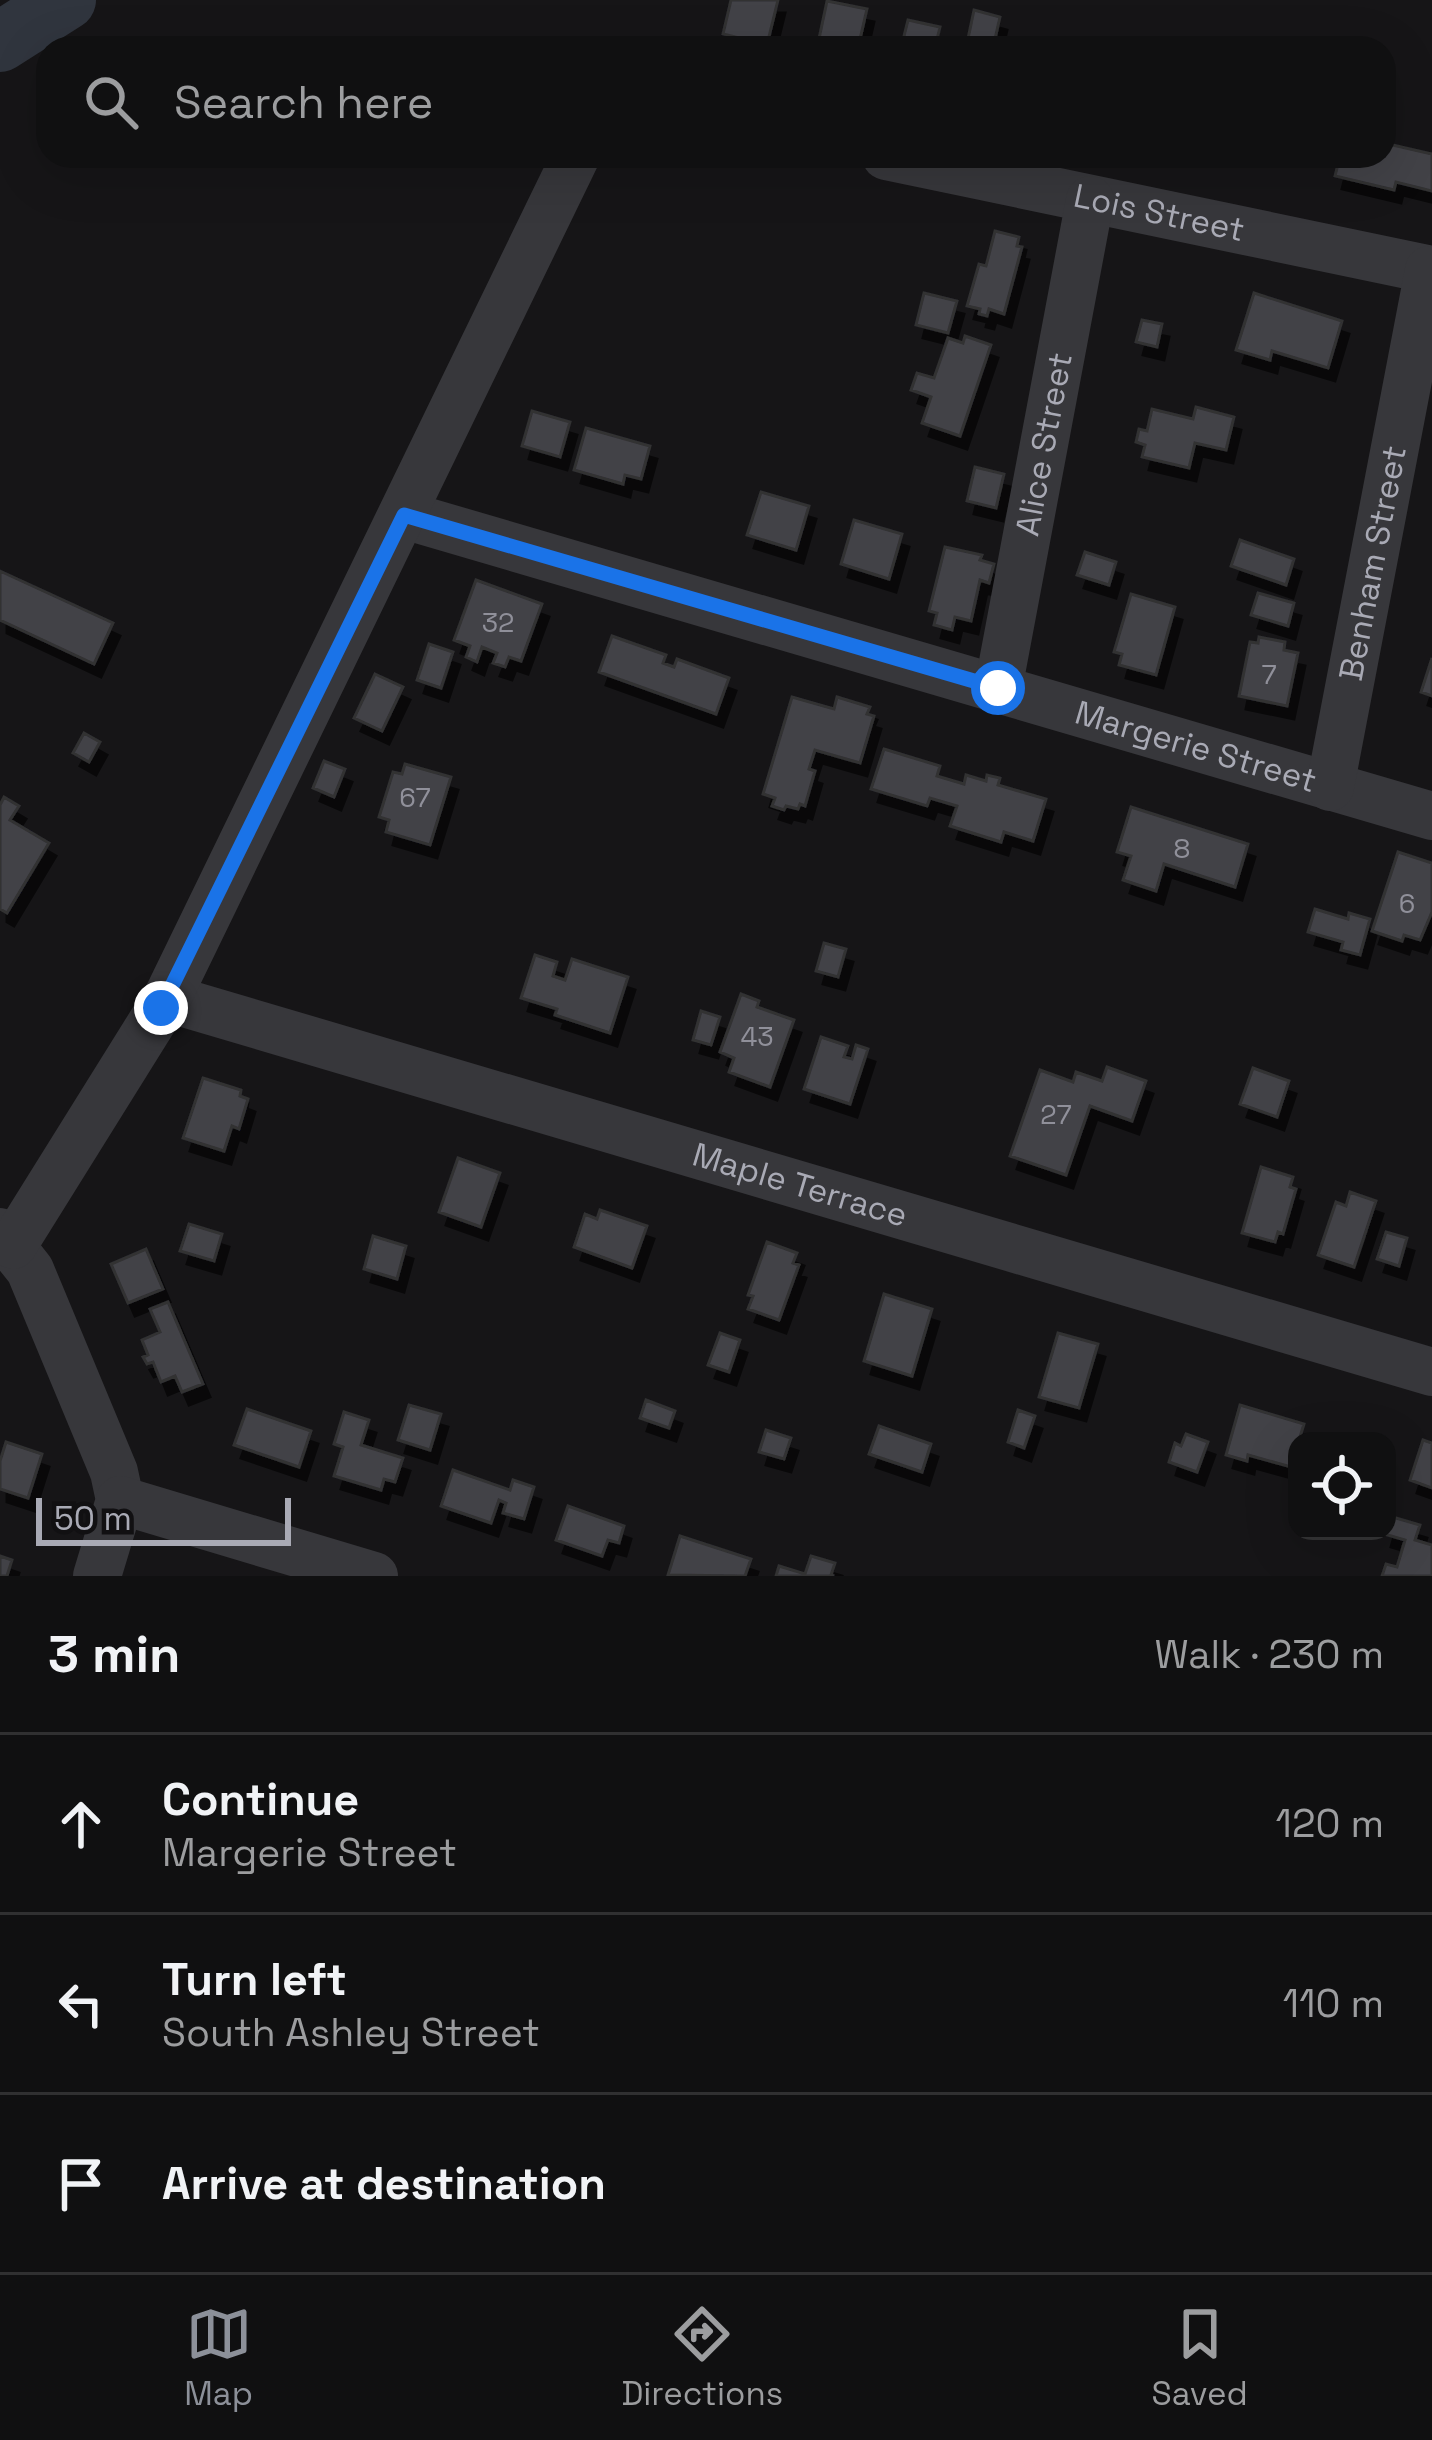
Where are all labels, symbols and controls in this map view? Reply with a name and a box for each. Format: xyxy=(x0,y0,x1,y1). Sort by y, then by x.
search box xyxy=(36,36,1396,168)
icon: search xyxy=(78,69,144,135)
text: Search here xyxy=(174,74,433,131)
street label: Lois Street xyxy=(1070,175,1248,251)
street label: Alice Street xyxy=(1006,349,1082,539)
street label: Benham Street xyxy=(1330,442,1416,684)
house number: 32 xyxy=(482,605,514,640)
house number: 7 xyxy=(1261,657,1277,692)
route start xyxy=(971,661,1025,715)
street label: Margerie Street xyxy=(1070,692,1321,802)
house number: 67 xyxy=(399,780,431,815)
house number: 8 xyxy=(1174,831,1190,866)
house number: 6 xyxy=(1399,886,1415,921)
route end xyxy=(134,981,188,1035)
house number: 43 xyxy=(740,1019,774,1054)
house number: 27 xyxy=(1040,1097,1072,1132)
street label: Maple Terrace xyxy=(688,1134,912,1237)
map controls xyxy=(1288,1432,1396,1540)
button: locate xyxy=(1288,1432,1396,1540)
scale bar xyxy=(36,1492,291,1545)
text: 50 m xyxy=(54,1498,132,1540)
text: 3 min xyxy=(48,1622,181,1687)
text: Walk · 230 m xyxy=(1154,1630,1384,1679)
text: Continue xyxy=(162,1771,359,1828)
icon: ahead xyxy=(48,1791,114,1857)
text: 120 m xyxy=(1276,1799,1384,1848)
text: Margerie Street xyxy=(162,1828,457,1877)
text: Turn left xyxy=(162,1951,347,2008)
icon: left xyxy=(48,1971,114,2037)
text: 110 m xyxy=(1283,1979,1384,2028)
text: South Ashley Street xyxy=(162,2008,540,2057)
icon: arrive xyxy=(48,2151,114,2217)
text: Arrive at destination xyxy=(162,2155,606,2212)
tab: Map xyxy=(184,2301,253,2415)
tab: Directions xyxy=(621,2301,783,2415)
tab: Saved xyxy=(1152,2301,1248,2415)

